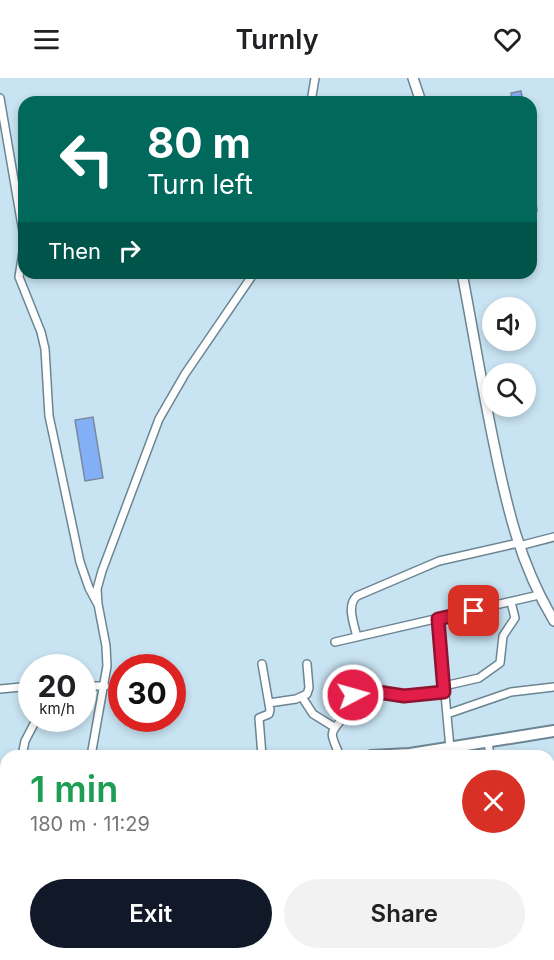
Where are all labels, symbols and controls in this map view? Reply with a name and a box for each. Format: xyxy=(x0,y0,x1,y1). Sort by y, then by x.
icon: menu xyxy=(30,23,63,56)
text: Turnly xyxy=(235,23,319,56)
icon: heart xyxy=(491,23,524,56)
text: 80 m xyxy=(147,117,251,168)
icon: left xyxy=(48,120,126,198)
text: Turn left xyxy=(147,168,253,201)
icon: right xyxy=(113,234,146,267)
text: Then xyxy=(48,238,101,264)
map controls xyxy=(482,297,536,417)
button: sound xyxy=(482,297,536,351)
button: search xyxy=(482,363,536,417)
pin xyxy=(448,585,499,636)
icon: arrive xyxy=(457,594,490,627)
speed limit sign: 30 xyxy=(108,654,186,732)
position arrow xyxy=(321,663,385,727)
text: 20 xyxy=(37,668,77,704)
text: km/h xyxy=(39,699,75,718)
text: 1 min xyxy=(30,767,118,811)
button: close xyxy=(462,770,525,833)
text: 180 m · 11:29 xyxy=(30,812,150,836)
button: Exit xyxy=(30,879,272,948)
button: Share xyxy=(284,879,525,948)

